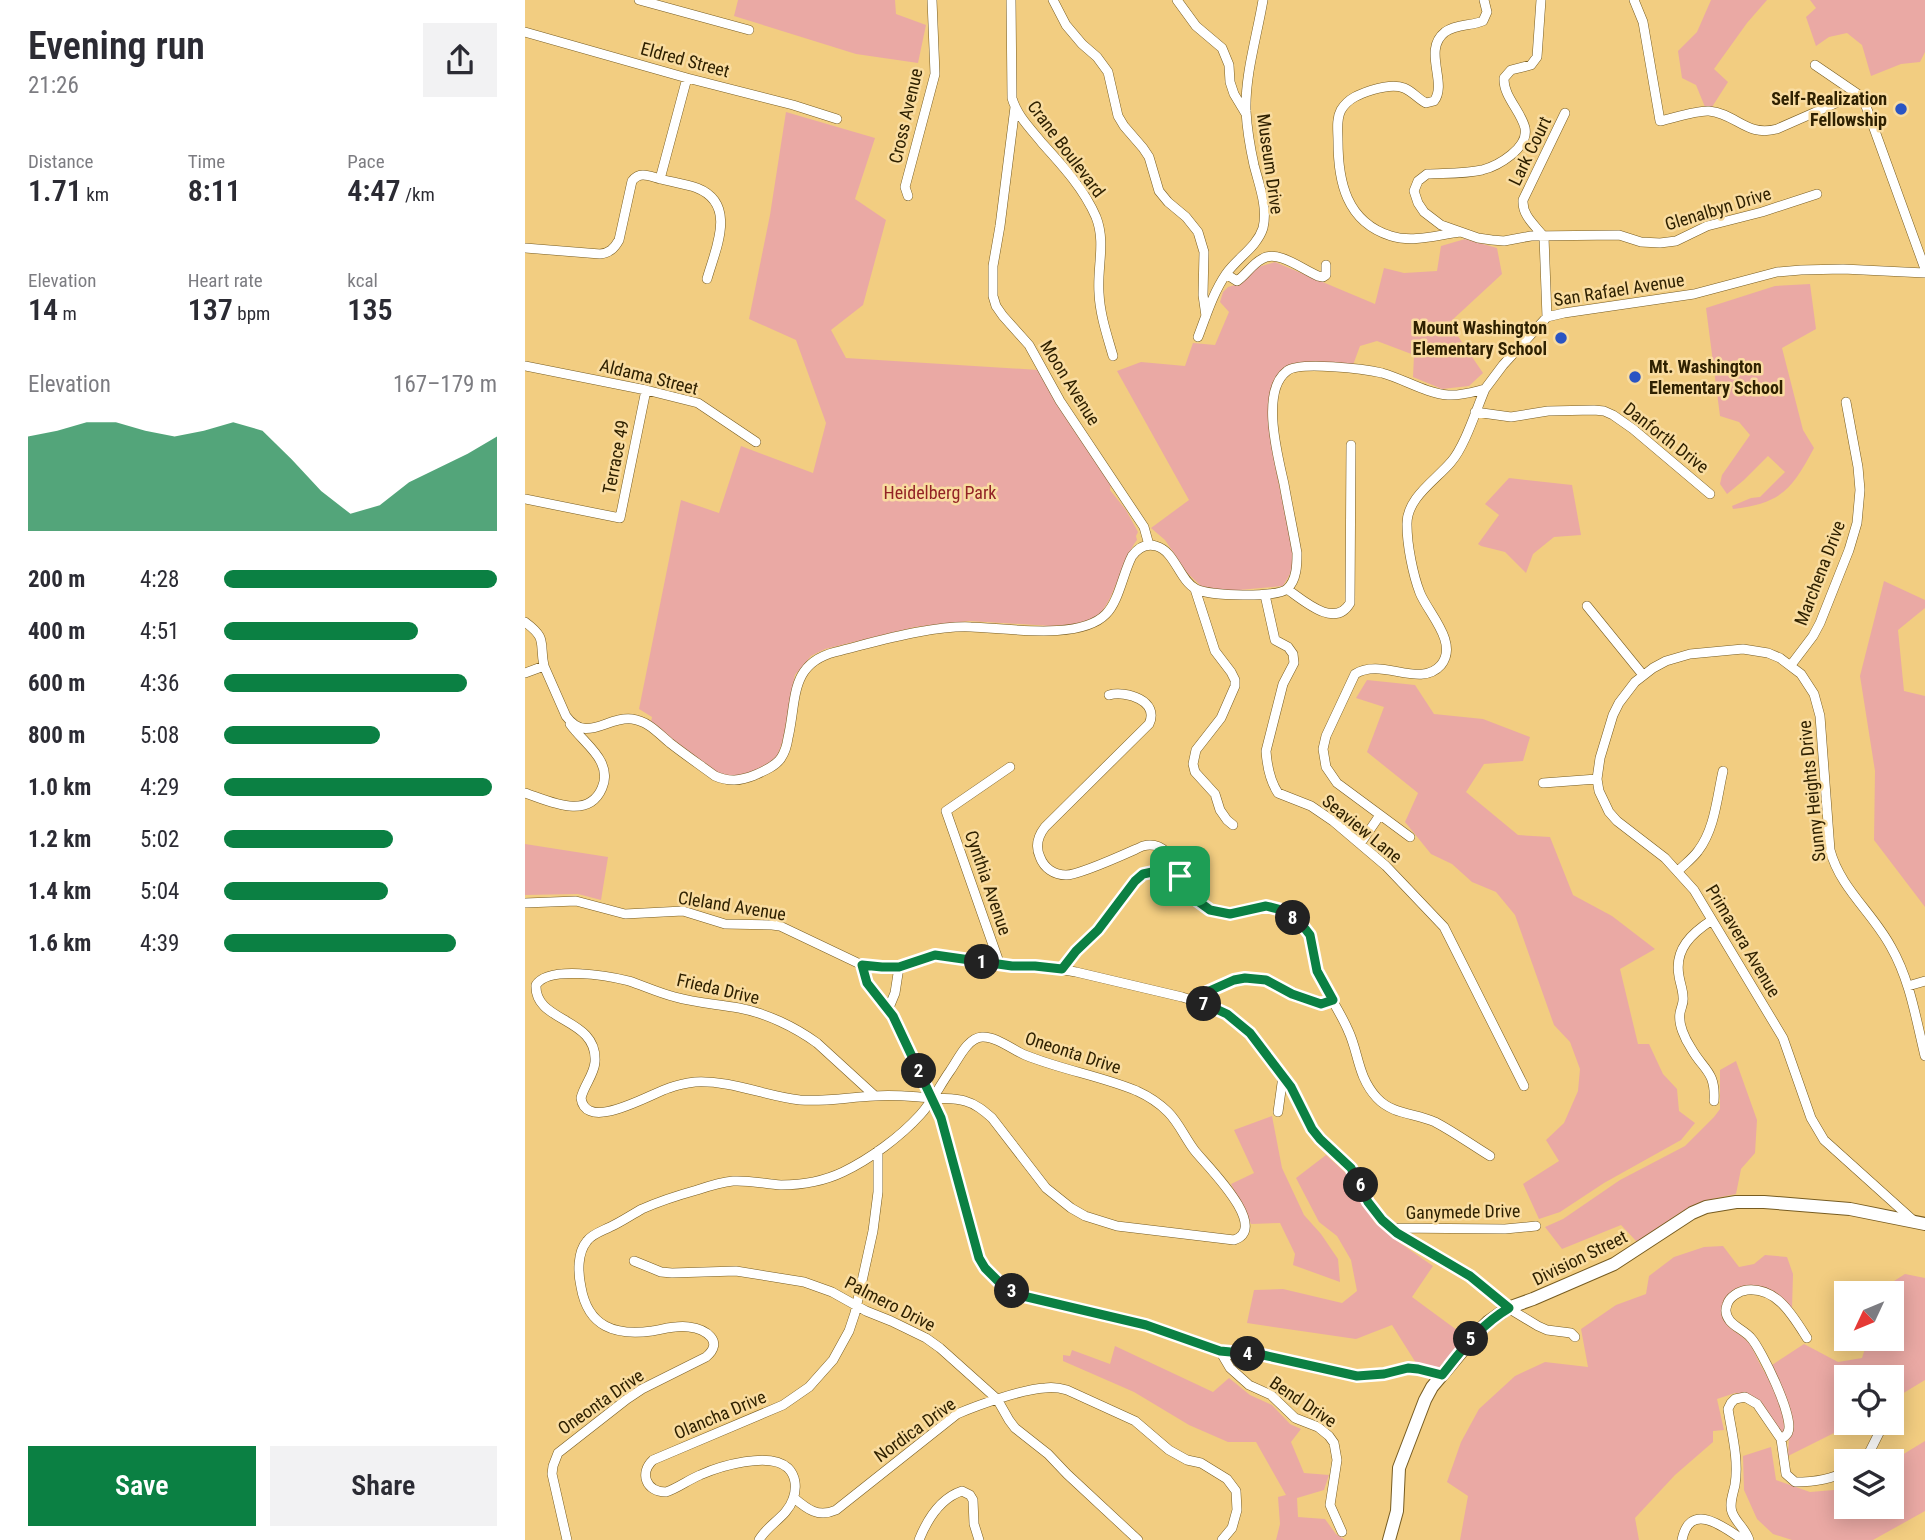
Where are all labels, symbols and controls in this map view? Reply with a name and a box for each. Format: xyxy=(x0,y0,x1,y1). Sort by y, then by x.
button: share xyxy=(423,23,497,97)
text: Evening run xyxy=(28,24,205,68)
street label: Eldred Street xyxy=(638,38,732,81)
street label: Cross Avenue xyxy=(884,66,927,165)
text: 21:26 xyxy=(28,72,79,99)
place label: Self-Realization Fellowship xyxy=(1771,88,1887,130)
street label: Crane Boulevard xyxy=(1023,96,1110,201)
marker: Self-Realization Fellowship xyxy=(1893,101,1909,117)
street label: Museum Drive xyxy=(1253,112,1288,216)
street label: Lark Court xyxy=(1504,113,1555,189)
text: Distance xyxy=(28,150,93,173)
text: Time xyxy=(188,150,225,173)
text: Pace xyxy=(347,150,385,173)
text: 1.71 xyxy=(28,173,82,208)
text: 8:11 xyxy=(188,173,241,208)
text: 4:47 xyxy=(347,173,401,208)
street label: Glenalbyn Drive xyxy=(1662,182,1773,235)
text: km xyxy=(82,183,109,206)
text: /km xyxy=(401,183,435,206)
text: Elevation xyxy=(28,269,96,292)
text: Heart rate xyxy=(188,269,263,292)
text: kcal xyxy=(347,269,378,292)
street label: San Rafael Avenue xyxy=(1552,269,1686,310)
text: 14 xyxy=(28,292,58,327)
text: 137 xyxy=(188,292,233,327)
text: 135 xyxy=(347,292,393,327)
text: m xyxy=(58,302,77,325)
text: bpm xyxy=(233,302,270,325)
place label: Mount Washington Elementary School xyxy=(1413,317,1547,359)
marker: Mount Washington Elementary School xyxy=(1553,330,1569,346)
street label: Moon Avenue xyxy=(1036,336,1105,429)
street label: Aldama Street xyxy=(598,354,700,399)
place label: Mt. Washington Elementary School xyxy=(1649,356,1783,398)
marker: Mt. Washington Elementary School xyxy=(1627,369,1643,385)
text: Elevation xyxy=(28,371,111,398)
text: 167–179 m xyxy=(393,371,497,398)
street label: Danforth Drive xyxy=(1620,398,1713,477)
street label: Terrace 49 xyxy=(598,418,633,496)
park label: Heidelberg Park xyxy=(884,482,996,503)
street label: Marchena Drive xyxy=(1790,518,1849,628)
text: 200 m xyxy=(28,566,85,593)
text: 4:28 xyxy=(140,566,179,593)
text: 400 m xyxy=(28,618,85,645)
text: 4:51 xyxy=(140,618,179,645)
text: 600 m xyxy=(28,670,85,697)
text: 4:36 xyxy=(140,670,179,697)
street label: Sunny Heights Drive xyxy=(1794,719,1829,863)
text: 800 m xyxy=(28,722,85,749)
text: 5:08 xyxy=(140,722,179,749)
text: 1.0 km xyxy=(28,774,91,801)
text: 4:29 xyxy=(140,774,179,801)
street label: Seaview Lane xyxy=(1318,790,1406,867)
text: 1.2 km xyxy=(28,826,91,853)
text: 5:02 xyxy=(140,826,179,853)
street label: Cynthia Avenue xyxy=(961,828,1016,938)
pin xyxy=(1150,846,1210,906)
icon: arrive xyxy=(1161,857,1199,895)
text: 1.4 km xyxy=(28,878,91,905)
text: 5:04 xyxy=(140,878,179,905)
street label: Primavera Avenue xyxy=(1702,881,1785,1001)
street label: Cleland Avenue xyxy=(677,887,788,924)
pin: 8 xyxy=(1275,900,1311,936)
text: 8 xyxy=(1288,906,1297,929)
text: 1.6 km xyxy=(28,930,91,957)
text: 4:39 xyxy=(140,930,179,957)
pin: 1 xyxy=(965,944,1000,979)
text: 1 xyxy=(977,950,986,973)
street label: Frieda Drive xyxy=(675,969,761,1008)
pin: 7 xyxy=(1187,986,1221,1021)
text: 7 xyxy=(1199,992,1208,1015)
street label: Oneonta Drive xyxy=(1022,1027,1124,1078)
pin: 2 xyxy=(901,1054,937,1088)
text: 2 xyxy=(914,1059,923,1082)
pin: 6 xyxy=(1343,1168,1379,1202)
text: 6 xyxy=(1356,1173,1365,1196)
street label: Ganymede Drive xyxy=(1405,1200,1521,1223)
street label: Division Street xyxy=(1529,1226,1631,1289)
street label: Palmero Drive xyxy=(841,1272,939,1335)
pin: 3 xyxy=(995,1274,1029,1308)
text: 3 xyxy=(1007,1279,1016,1302)
north arrow xyxy=(1834,1281,1904,1351)
map controls xyxy=(1834,1281,1904,1519)
pin: 5 xyxy=(1453,1322,1489,1356)
text: 5 xyxy=(1466,1327,1475,1350)
pin: 4 xyxy=(1231,1336,1265,1372)
text: 4 xyxy=(1243,1342,1252,1365)
street label: Oneonta Drive xyxy=(554,1364,648,1439)
button: locate xyxy=(1834,1365,1904,1435)
street label: Bend Drive xyxy=(1266,1372,1341,1432)
street label: Olancha Drive xyxy=(671,1386,769,1443)
street label: Nordica Drive xyxy=(870,1393,960,1466)
button: Save xyxy=(28,1446,256,1526)
button: Share xyxy=(270,1446,497,1526)
button: layers xyxy=(1834,1449,1904,1519)

